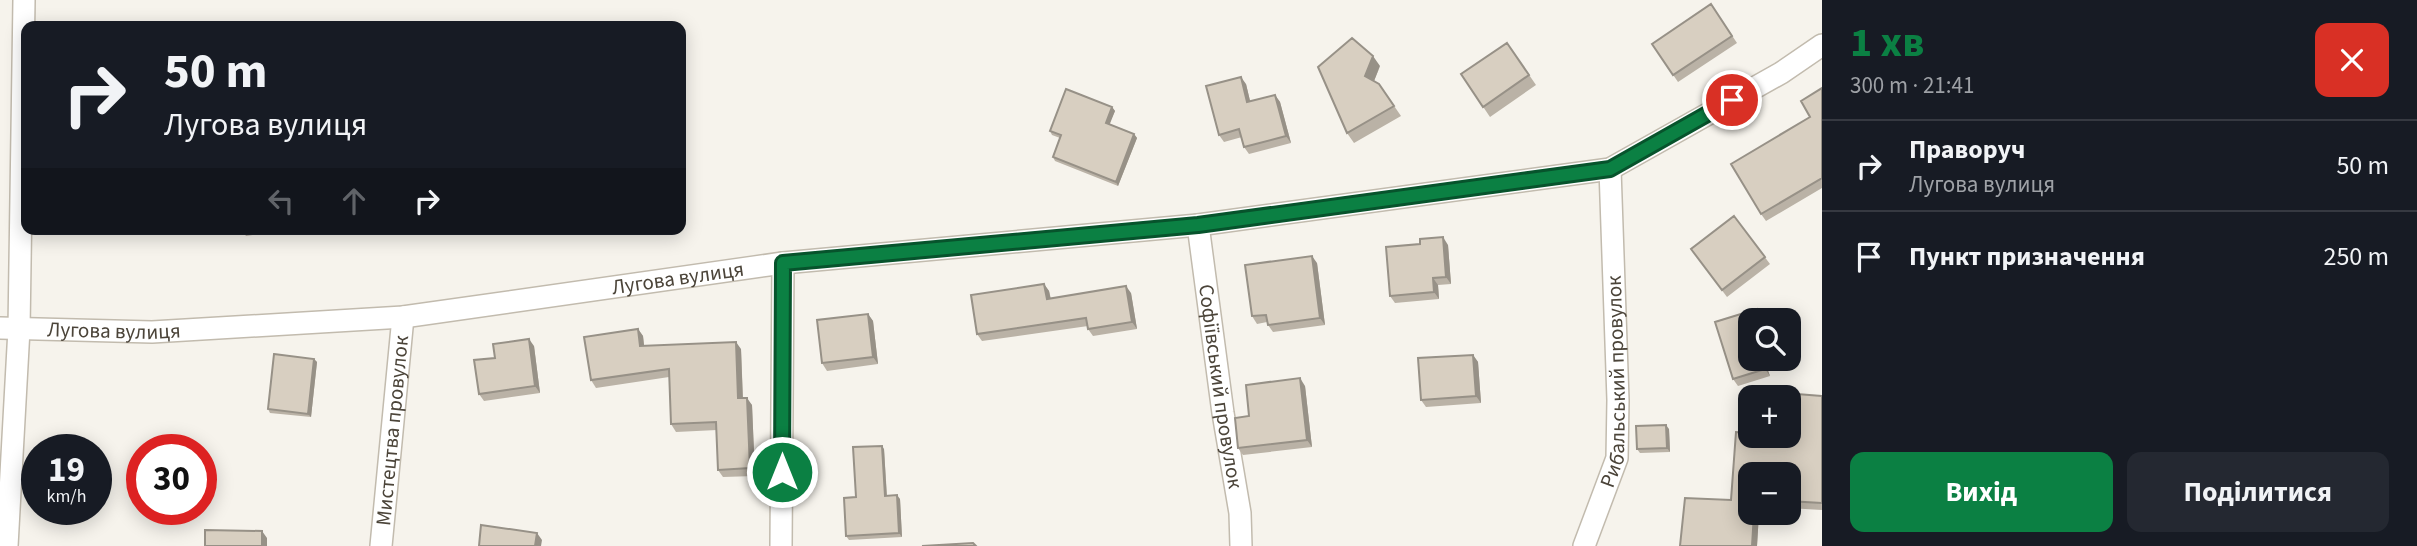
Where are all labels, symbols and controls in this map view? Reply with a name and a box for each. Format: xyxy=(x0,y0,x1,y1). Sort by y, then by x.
text: 1 хв xyxy=(1850,13,1924,73)
button: close xyxy=(2315,23,2389,97)
text: 50 m xyxy=(164,37,268,107)
icon: right xyxy=(49,49,140,140)
text: 300 m · 21:41 xyxy=(1850,69,1974,102)
pin xyxy=(1702,70,1762,130)
icon: arrive xyxy=(1713,81,1751,119)
text: Лугова вулиця xyxy=(164,102,367,148)
text: Праворуч xyxy=(1909,131,2025,168)
icon: right xyxy=(1850,147,1888,185)
text: 50 m xyxy=(2336,147,2389,184)
text: Лугова вулиця xyxy=(1909,168,2055,201)
icon: left xyxy=(262,182,300,220)
icon: ahead xyxy=(335,182,373,220)
icon: right xyxy=(408,182,446,220)
icon: arrive xyxy=(1850,238,1888,276)
text: Пункт призначення xyxy=(1909,238,2145,275)
text: 250 m xyxy=(2323,238,2389,275)
street label: Лугова вулиця xyxy=(610,254,746,302)
street label: Рибальський провулок xyxy=(1592,274,1633,492)
street label: Софіївський провулок xyxy=(1191,282,1251,491)
map controls xyxy=(1738,308,1801,525)
button: search xyxy=(1738,308,1801,371)
street label: Лугова вулиця xyxy=(47,314,182,347)
street label: Мистецтва провулок xyxy=(368,334,416,527)
button: + xyxy=(1738,385,1801,448)
speed limit sign: 30 xyxy=(126,434,217,525)
position arrow xyxy=(745,435,819,509)
text: 19 xyxy=(48,445,85,495)
button: Вихід xyxy=(1850,452,2113,532)
button: Поділитися xyxy=(2127,452,2389,532)
button: − xyxy=(1738,462,1801,525)
text: km/h xyxy=(47,484,86,509)

